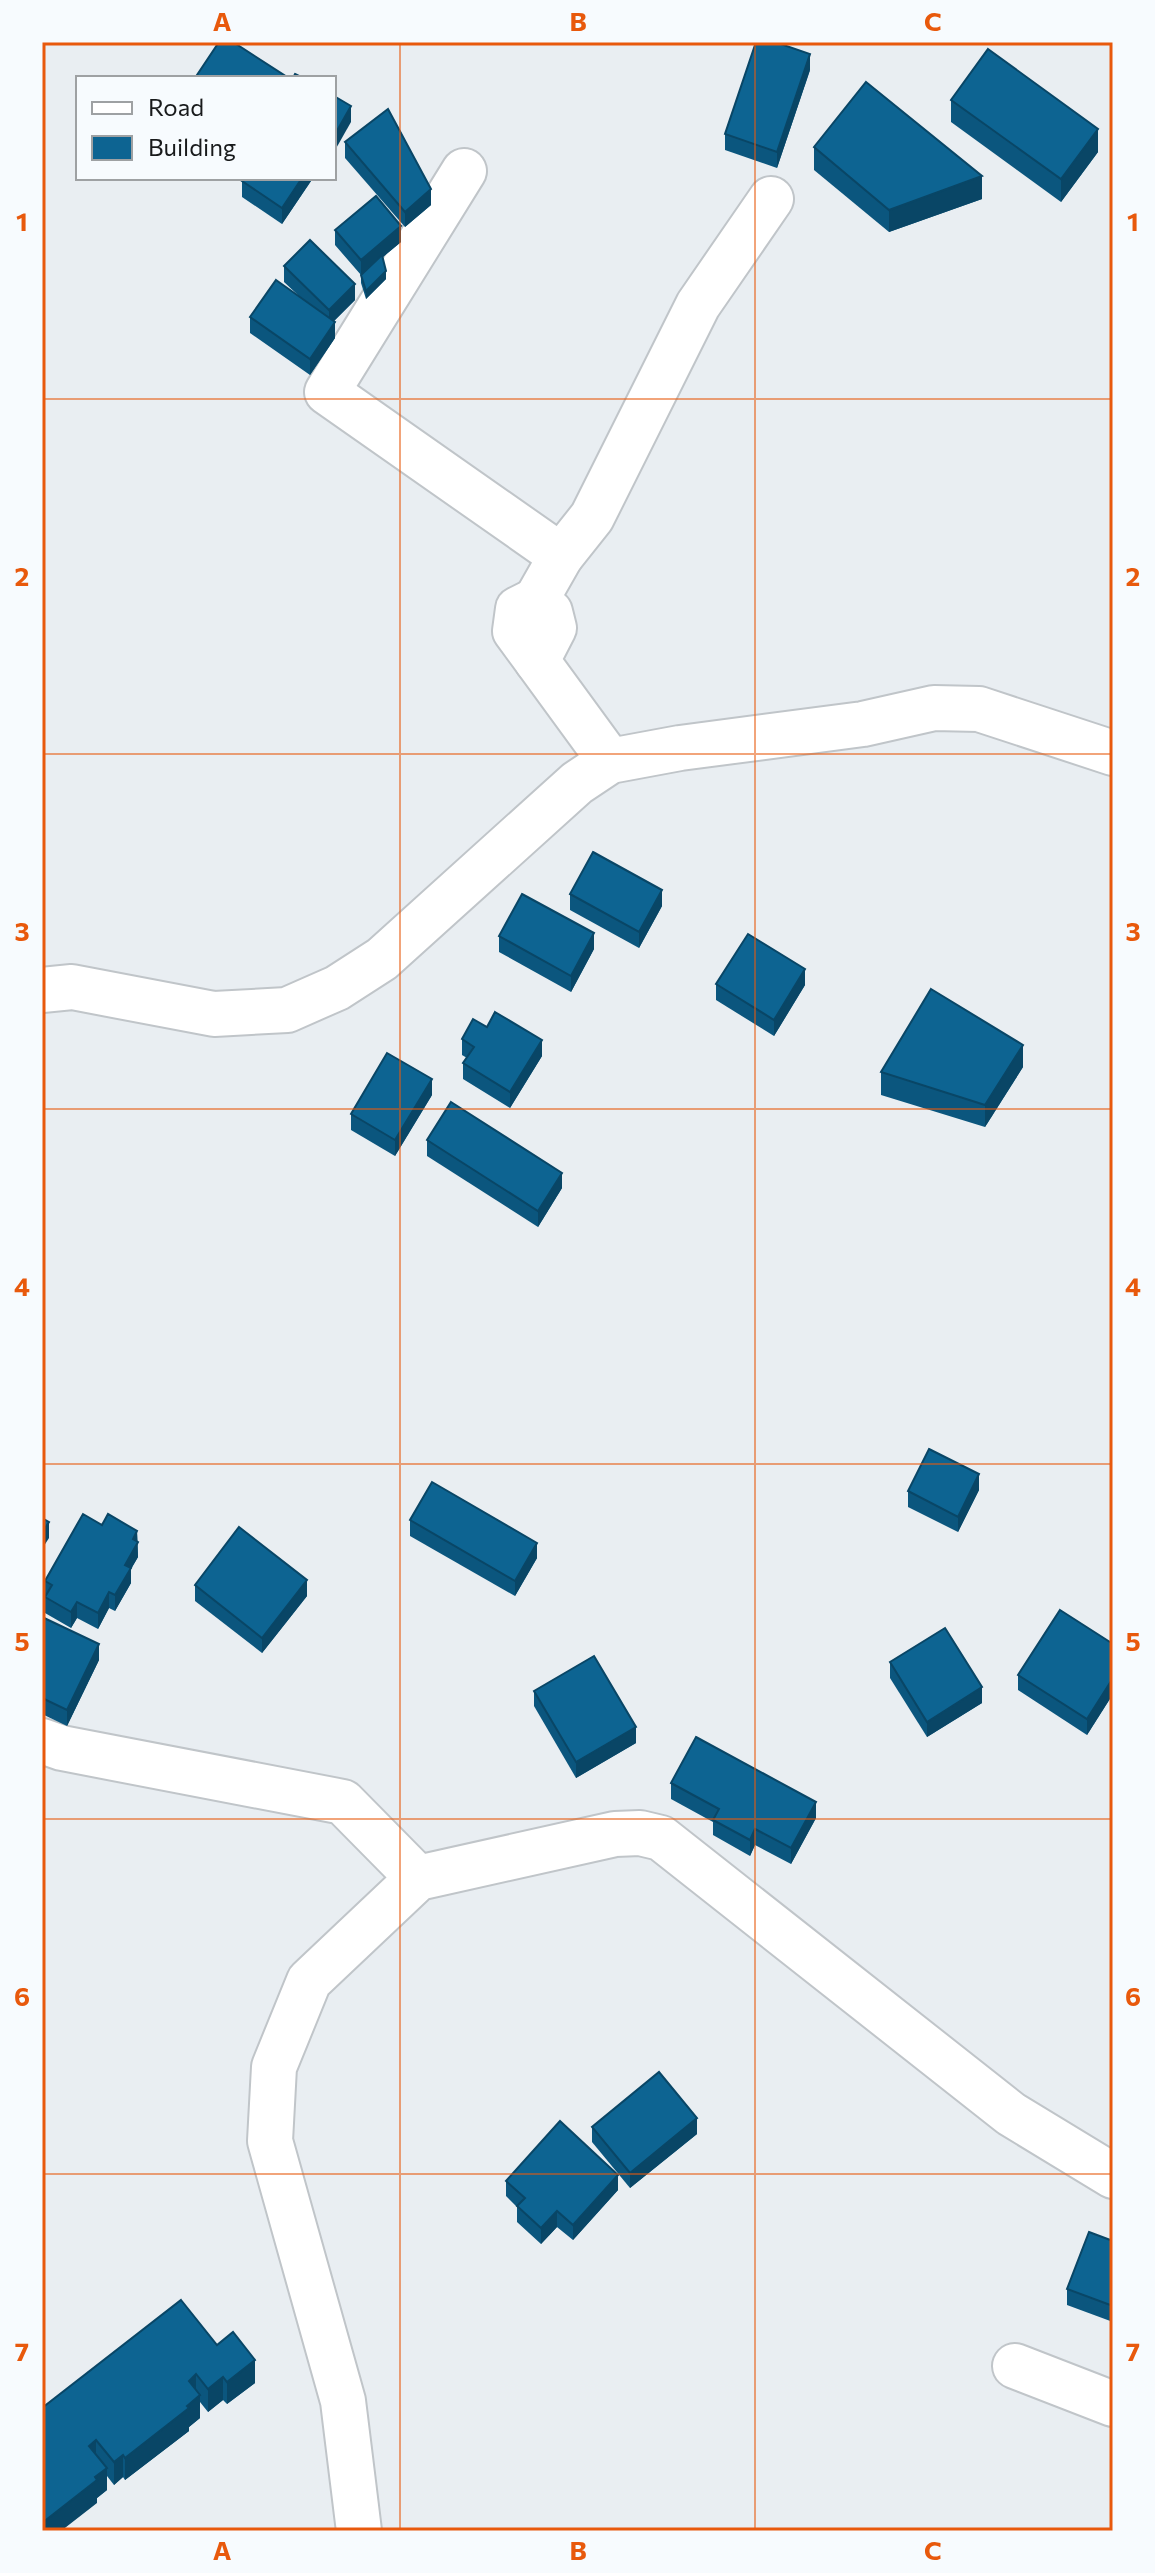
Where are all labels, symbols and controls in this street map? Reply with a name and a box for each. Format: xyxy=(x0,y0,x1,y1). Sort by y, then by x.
text: A xyxy=(213,5,232,36)
text: B xyxy=(569,5,587,36)
text: C xyxy=(924,5,942,36)
legend xyxy=(76,76,336,180)
text: Road xyxy=(148,92,204,121)
text: Building xyxy=(148,132,236,161)
text: 1 xyxy=(16,205,28,236)
text: 1 xyxy=(1127,205,1139,236)
text: 2 xyxy=(15,560,29,591)
text: 2 xyxy=(1126,560,1140,591)
text: 3 xyxy=(14,915,30,946)
text: 3 xyxy=(1125,915,1141,946)
text: 4 xyxy=(14,1270,30,1301)
text: 4 xyxy=(1125,1270,1141,1301)
text: 5 xyxy=(14,1625,30,1656)
text: 5 xyxy=(1125,1625,1141,1656)
text: 6 xyxy=(14,1980,30,2011)
text: 6 xyxy=(1125,1980,1141,2011)
text: 7 xyxy=(15,2335,29,2366)
text: 7 xyxy=(1126,2335,1140,2366)
text: A xyxy=(213,2534,232,2565)
text: B xyxy=(569,2534,587,2565)
text: C xyxy=(924,2534,942,2565)

